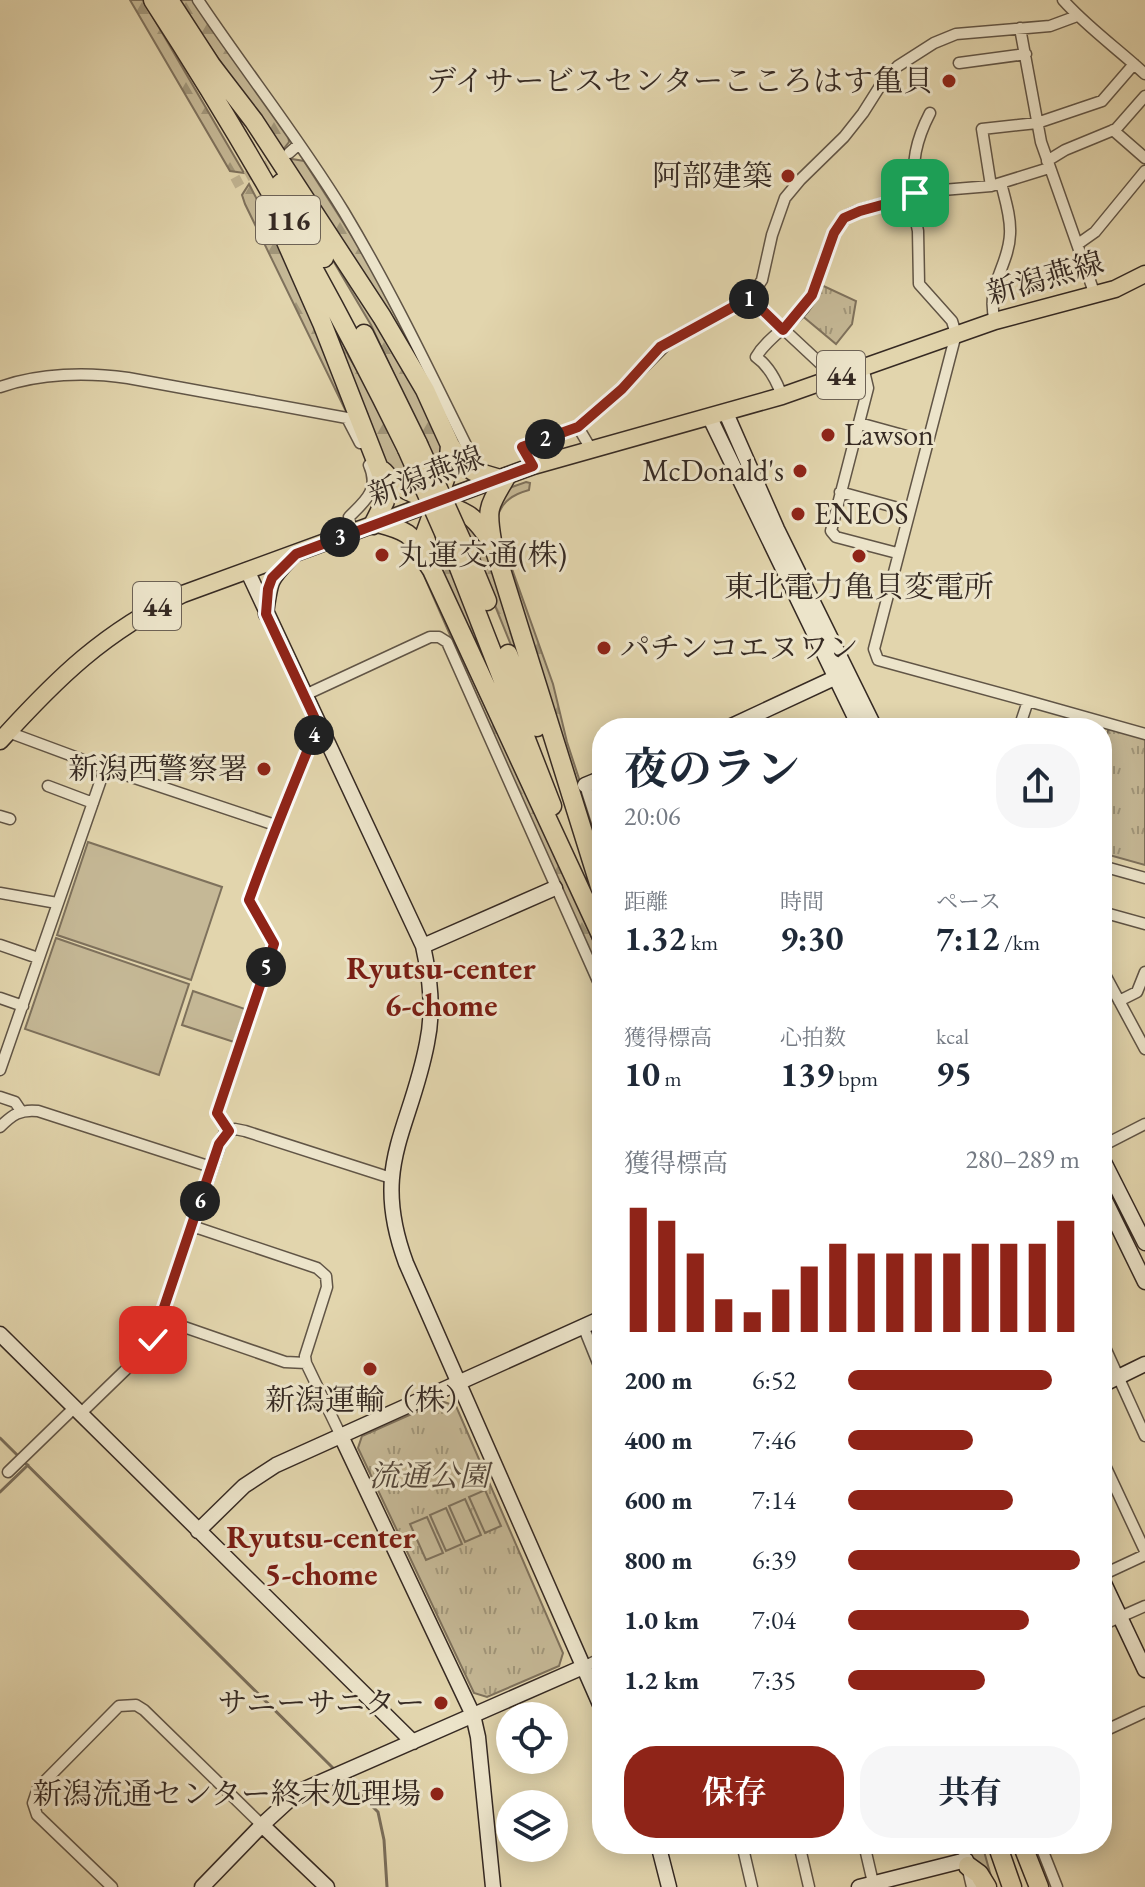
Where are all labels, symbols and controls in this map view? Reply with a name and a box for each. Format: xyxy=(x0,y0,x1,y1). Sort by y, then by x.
place label: デイサービスセンターこころはす亀貝 xyxy=(426,61,933,100)
marker: デイサービスセンターこころはす亀貝 xyxy=(940,72,958,90)
place label: 阿部建築 xyxy=(652,156,772,195)
pin xyxy=(881,159,949,227)
marker: 阿部建築 xyxy=(779,167,797,185)
icon: arrive xyxy=(893,171,937,215)
road number: 116 xyxy=(256,196,320,244)
street label: 新潟燕線 xyxy=(982,242,1108,313)
pin: 1 xyxy=(729,279,769,319)
text: 1 xyxy=(743,284,755,313)
road number: 44 xyxy=(817,351,865,399)
place label: Lawson xyxy=(844,415,934,454)
pin: 2 xyxy=(525,419,565,459)
text: 2 xyxy=(539,424,551,453)
marker: Lawson xyxy=(819,426,837,444)
street label: 新潟燕線 xyxy=(363,437,489,514)
place label: McDonald's xyxy=(642,451,784,490)
marker: McDonald's xyxy=(791,462,809,480)
place label: ENEOS xyxy=(814,494,908,533)
marker: ENEOS xyxy=(789,505,807,523)
pin: 3 xyxy=(320,517,360,557)
text: 3 xyxy=(334,522,346,551)
place label: 丸運交通(株) xyxy=(398,535,567,574)
marker: 丸運交通(株) xyxy=(373,546,391,564)
marker: 東北電力亀貝変電所 xyxy=(850,547,868,565)
place label: 東北電力亀貝変電所 xyxy=(724,567,994,606)
road number: 44 xyxy=(133,582,181,630)
place label: パチンコエヌワン xyxy=(620,628,859,667)
marker: パチンコエヌワン xyxy=(595,639,613,657)
pin: 4 xyxy=(294,715,334,755)
text: 4 xyxy=(308,720,320,749)
text: 夜のラン xyxy=(624,740,800,797)
button: share xyxy=(996,744,1080,828)
place label: 新潟西警察署 xyxy=(68,749,248,788)
marker: 新潟西警察署 xyxy=(255,760,273,778)
text: 20:06 xyxy=(624,799,680,833)
text: 距離 xyxy=(624,887,668,916)
text: 時間 xyxy=(780,887,824,916)
text: ペース xyxy=(936,887,1001,916)
text: 1.32 xyxy=(624,916,686,960)
text: 9:30 xyxy=(780,916,844,960)
text: 7:12 xyxy=(936,916,1000,960)
text: km xyxy=(686,928,718,957)
text: /km xyxy=(1000,928,1040,957)
pin: 5 xyxy=(246,947,286,987)
district label: Ryutsu-center 6-chome xyxy=(346,947,536,1026)
text: 5 xyxy=(260,952,272,981)
text: kcal xyxy=(936,1022,969,1051)
text: 獲得標高 xyxy=(624,1023,712,1052)
text: 心拍数 xyxy=(780,1023,846,1052)
text: 95 xyxy=(936,1051,972,1095)
text: 10 xyxy=(624,1052,660,1096)
text: 139 xyxy=(780,1052,834,1096)
text: m xyxy=(660,1064,682,1093)
text: bpm xyxy=(834,1064,878,1093)
text: 280–289 m xyxy=(965,1142,1080,1176)
text: 獲得標高 xyxy=(624,1146,728,1180)
pin: 6 xyxy=(180,1181,220,1221)
text: 6 xyxy=(194,1186,206,1215)
pin xyxy=(119,1306,187,1374)
icon: check xyxy=(131,1318,175,1362)
marker: 新潟運輸（株） xyxy=(361,1360,379,1378)
text: 200 m xyxy=(624,1363,692,1397)
text: 6:52 xyxy=(752,1363,796,1397)
place label: 新潟運輸（株） xyxy=(265,1380,475,1419)
text: 400 m xyxy=(624,1423,692,1457)
text: 7:46 xyxy=(752,1423,796,1457)
park label: 流通公園 xyxy=(369,1456,494,1495)
text: 600 m xyxy=(624,1483,692,1517)
text: 7:14 xyxy=(752,1483,796,1517)
district label: Ryutsu-center 5-chome xyxy=(226,1516,416,1595)
text: 800 m xyxy=(624,1543,692,1577)
text: 6:39 xyxy=(752,1543,796,1577)
text: 1.0 km xyxy=(624,1603,699,1637)
text: 7:04 xyxy=(752,1603,796,1637)
text: 1.2 km xyxy=(624,1663,699,1697)
text: 7:35 xyxy=(752,1663,796,1697)
place label: サニーサニター xyxy=(217,1683,425,1722)
marker: サニーサニター xyxy=(432,1694,450,1712)
map controls xyxy=(496,1702,568,1862)
button: locate xyxy=(496,1702,568,1774)
button: 保存 xyxy=(624,1746,844,1838)
button: 共有 xyxy=(860,1746,1080,1838)
place label: 新潟流通センター終末処理場 xyxy=(32,1774,421,1813)
marker: 新潟流通センター終末処理場 xyxy=(428,1785,446,1803)
button: layers xyxy=(496,1790,568,1862)

